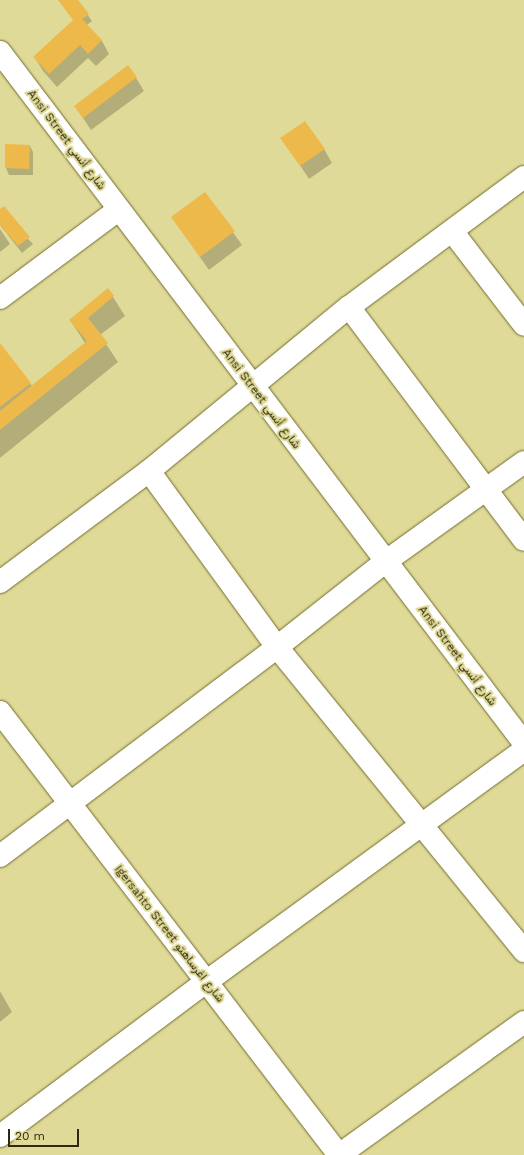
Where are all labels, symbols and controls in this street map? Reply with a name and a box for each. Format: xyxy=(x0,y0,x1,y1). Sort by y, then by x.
street label: Ansi Street شارع أنسي xyxy=(24,87,108,193)
street label: Ansi Street شارع أنسي xyxy=(219,346,303,452)
street label: Ansi Street شارع أنسي xyxy=(415,603,499,709)
street label: Igersahto Street شارع اغرساهتو xyxy=(111,863,227,1005)
scale bar xyxy=(10,1121,81,1147)
text: 20 m xyxy=(15,1129,45,1143)

